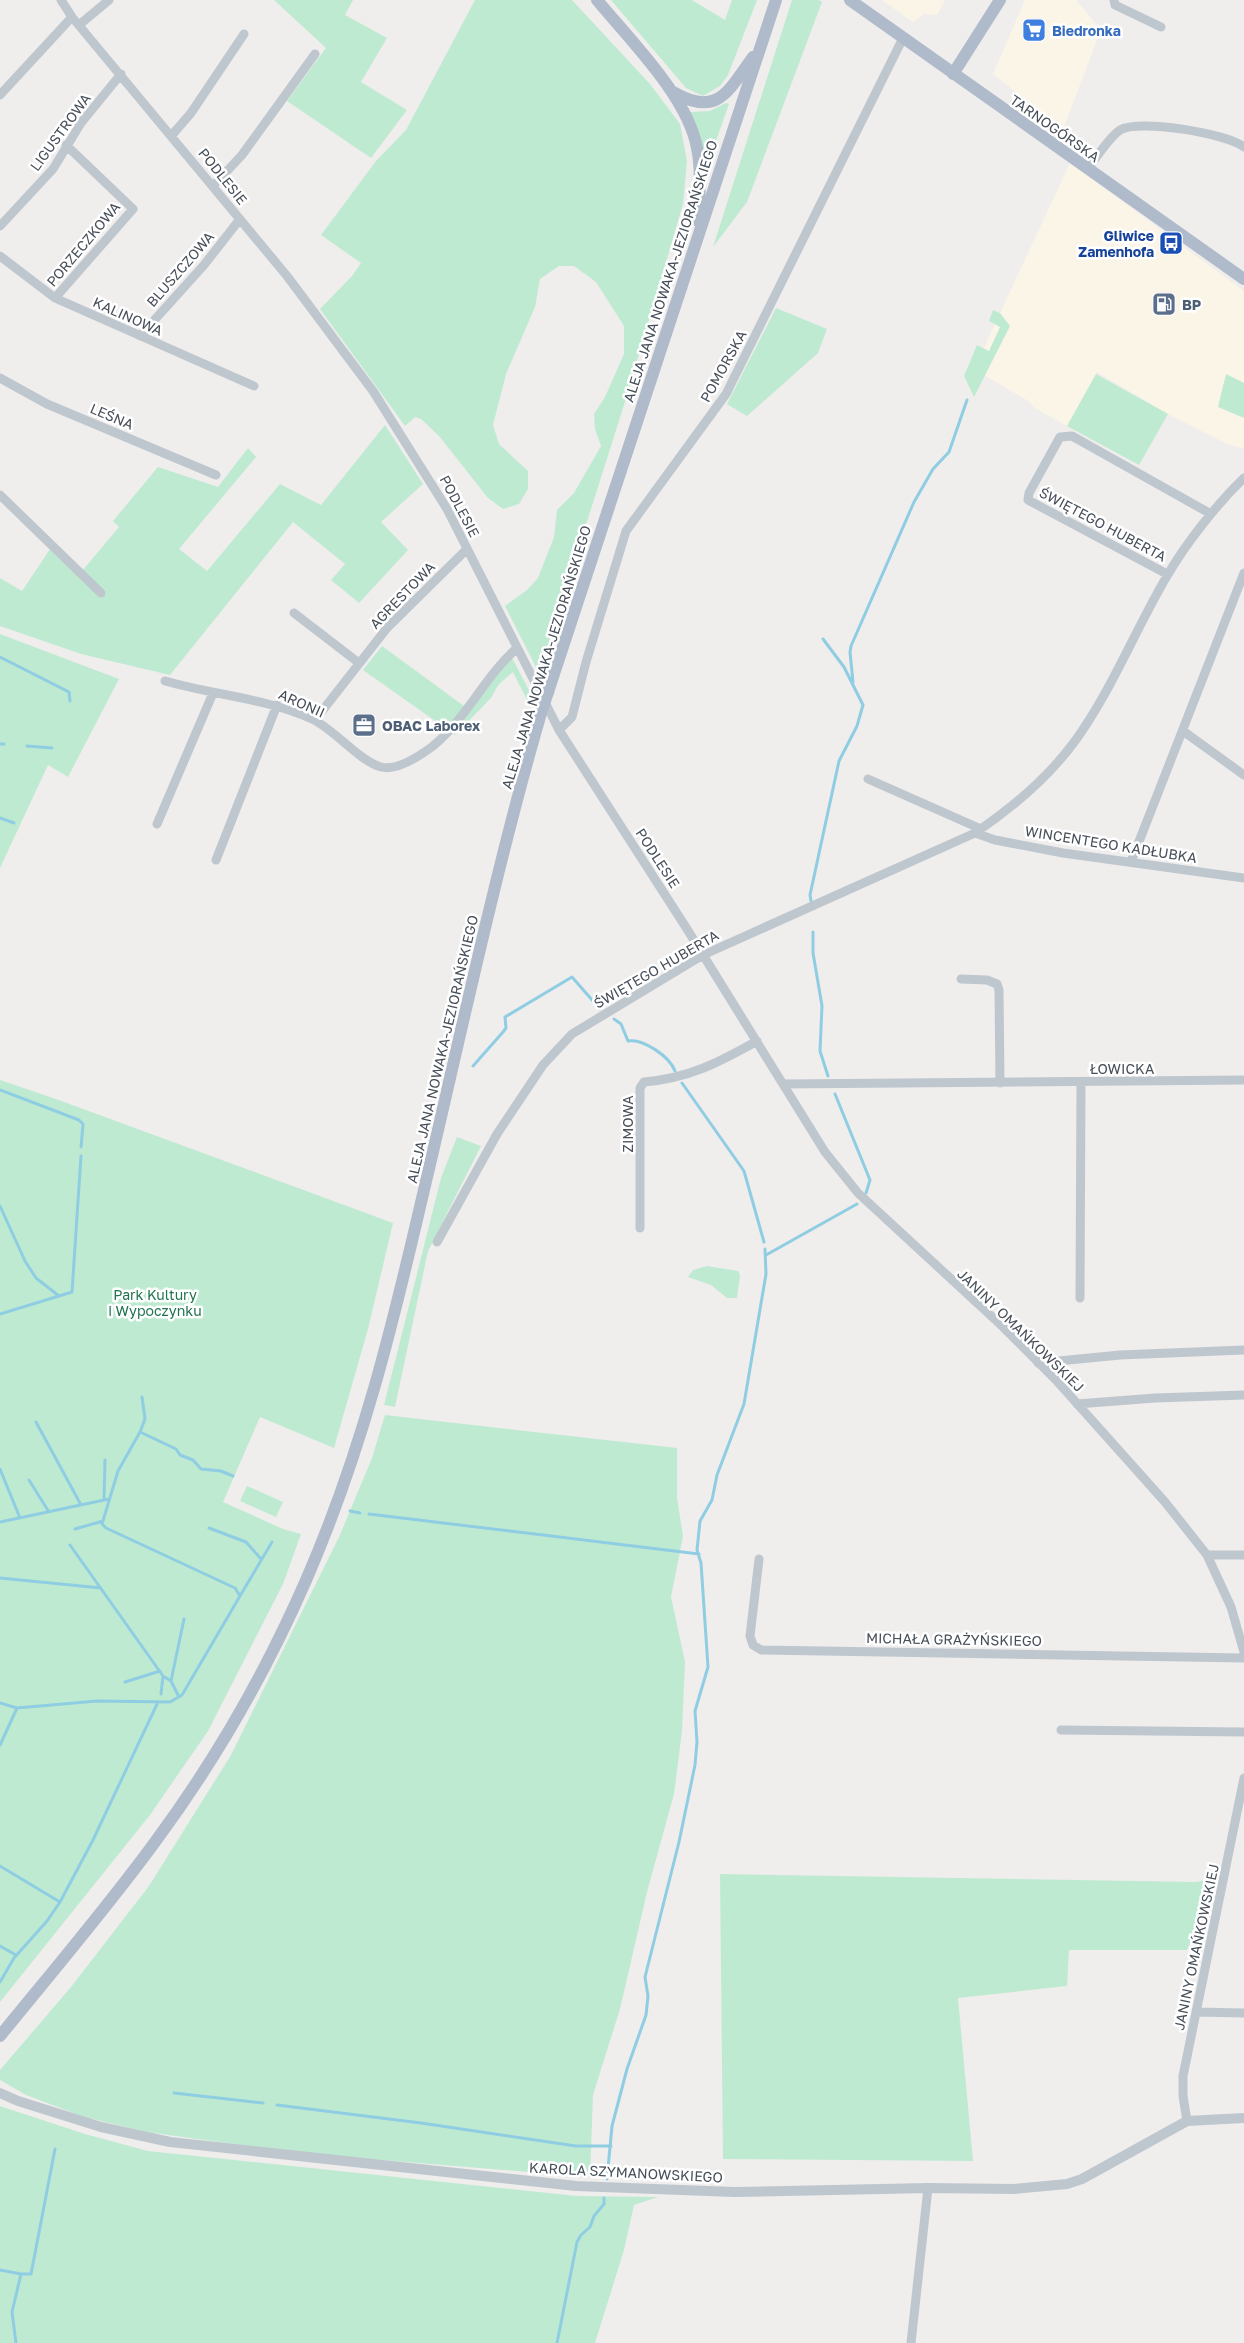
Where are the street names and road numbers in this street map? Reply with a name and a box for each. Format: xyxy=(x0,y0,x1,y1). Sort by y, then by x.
street label: LIGUSTROWA xyxy=(26,89,94,174)
street label: TARNOGÓRSKA xyxy=(1007,91,1104,166)
street label: ALEJA JANA NOWAKA-JEZIORAŃSKIEGO xyxy=(619,138,721,404)
street label: PODLESIE xyxy=(195,144,251,208)
street label: PORZECZKOWA xyxy=(43,198,124,290)
street label: BLUSZCZOWA xyxy=(143,227,218,310)
street label: KALINOWA xyxy=(90,293,166,339)
street label: POMORSKA xyxy=(696,326,750,405)
street label: LEŚNA xyxy=(88,399,137,433)
street label: PODLESIE xyxy=(437,472,483,540)
street label: ŚWIĘTEGO HUBERTA xyxy=(1037,483,1170,565)
street label: ALEJA JANA NOWAKA-JEZIORAŃSKIEGO xyxy=(498,523,594,791)
street label: AGRESTOWA xyxy=(366,558,439,632)
street label: ARONII xyxy=(276,685,328,721)
street label: WINCENTEGO KADŁUBKA xyxy=(1024,822,1199,866)
street label: PODLESIE xyxy=(632,825,684,891)
street label: ALEJA JANA NOWAKA-JEZIORAŃSKIEGO xyxy=(403,913,481,1185)
street label: ŚWIĘTEGO HUBERTA xyxy=(591,926,722,1012)
street label: ŁOWICKA xyxy=(1090,1060,1155,1077)
street label: ZIMOWA xyxy=(619,1095,636,1153)
street label: JANINY OMAŃKOWSKIEJ xyxy=(954,1265,1088,1395)
street label: MICHAŁA GRAŻYŃSKIEGO xyxy=(866,1629,1042,1649)
street label: JANINY OMAŃKOWSKIEJ xyxy=(1170,1862,1222,2032)
street label: KAROLA SZYMANOWSKIEGO xyxy=(529,2158,723,2186)

